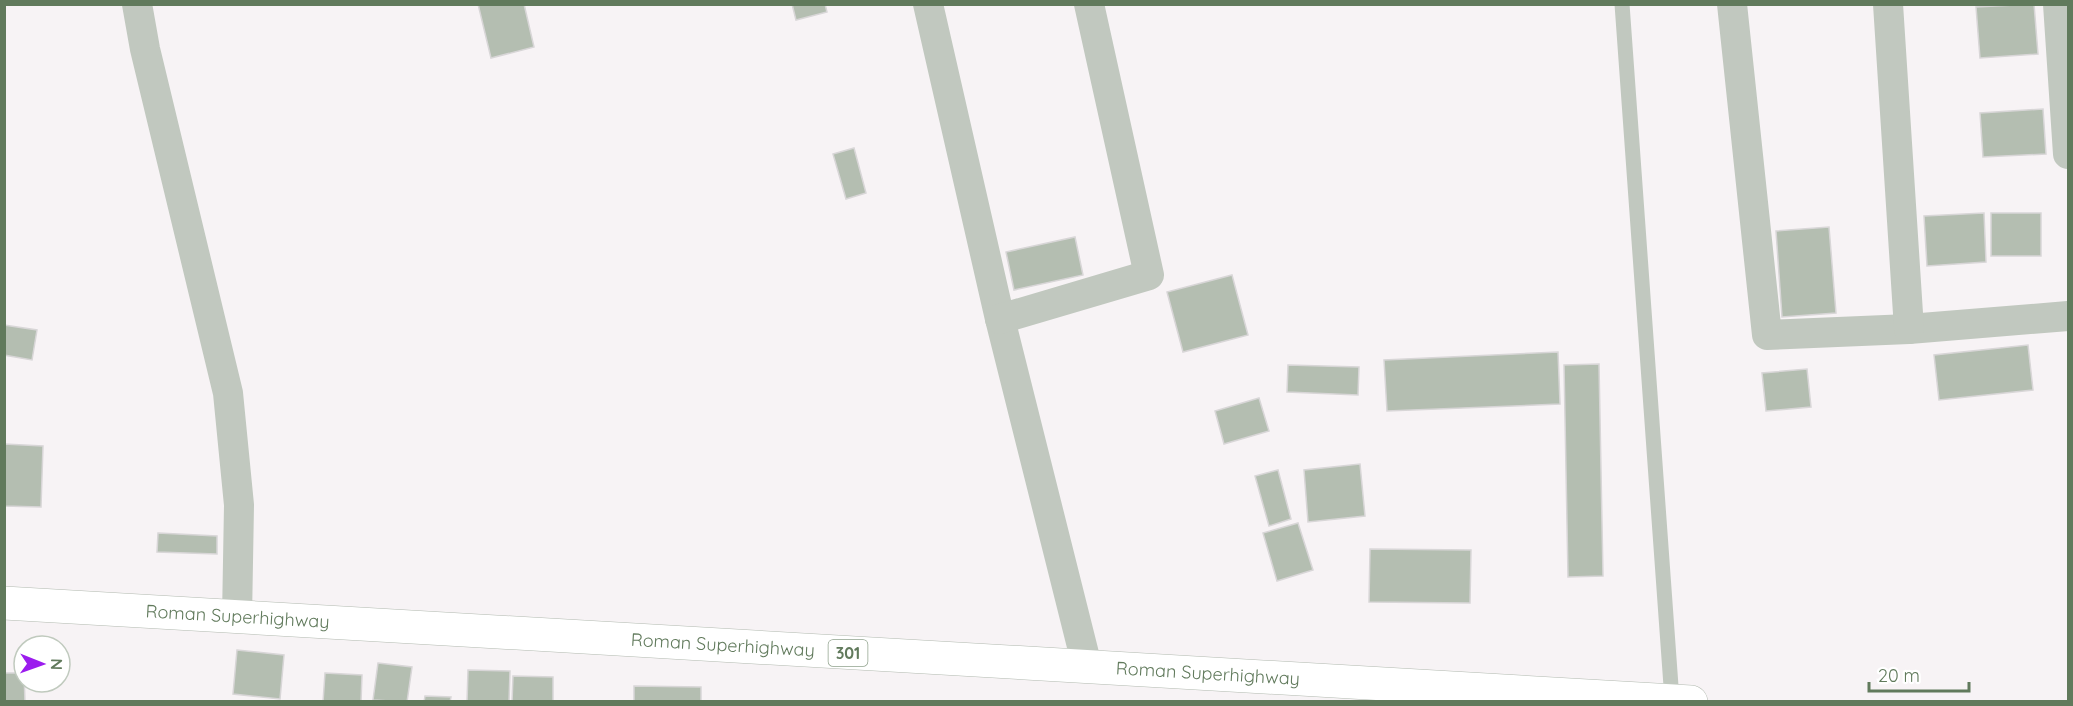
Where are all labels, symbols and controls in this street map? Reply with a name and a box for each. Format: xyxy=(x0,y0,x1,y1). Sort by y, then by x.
street label: Roman Superhighway xyxy=(145,599,330,633)
street label: Roman Superhighway xyxy=(630,628,815,662)
north arrow xyxy=(12,634,72,694)
road number: 301 xyxy=(828,640,868,666)
scale bar xyxy=(1869,655,1970,693)
street label: Roman Superhighway xyxy=(1115,656,1301,690)
text: N xyxy=(47,658,67,670)
text: 20 m xyxy=(1878,664,1920,687)

